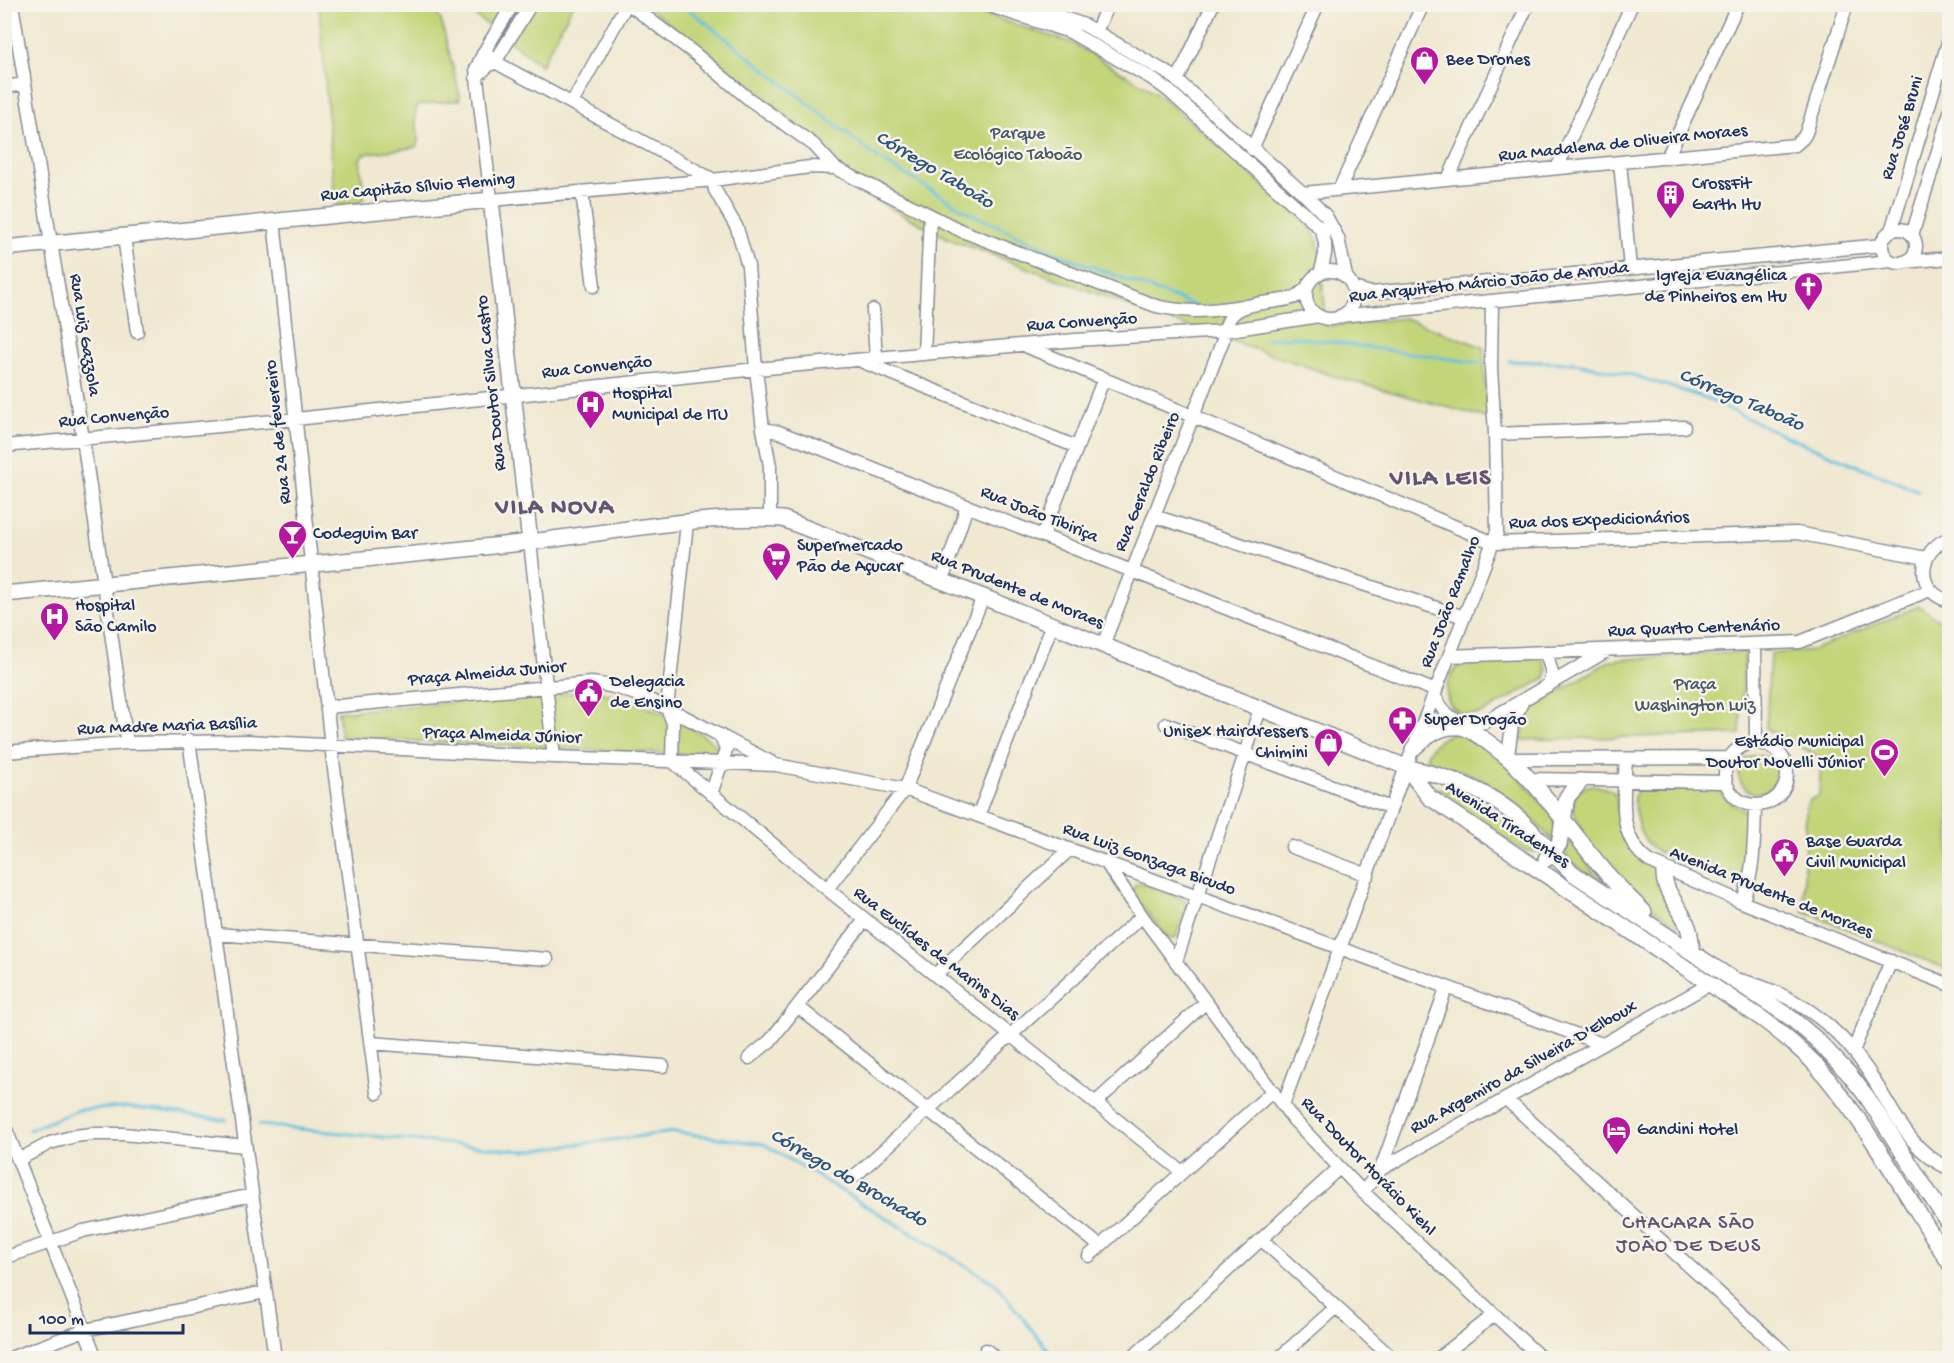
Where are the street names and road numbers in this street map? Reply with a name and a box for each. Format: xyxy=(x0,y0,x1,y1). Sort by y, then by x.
street label: Rua José Bruni xyxy=(1877,73,1929,183)
street label: Rua Madalena de Oliveira Moraes xyxy=(1498,120,1750,168)
street label: Rua Capitão Sílvio Fleming xyxy=(320,169,516,207)
street label: Rua Arquiteto Márcio João de Arruda xyxy=(1348,258,1631,308)
street label: Rua Luiz Gazzola xyxy=(64,272,104,399)
street label: Rua Doutor Silva Castro xyxy=(472,294,512,472)
street label: Rua Convenção xyxy=(1026,309,1138,337)
street label: Rua Convenção xyxy=(541,352,653,384)
street label: Rua 24 de fevereiro xyxy=(261,359,297,505)
street label: Rua Convenção xyxy=(58,403,170,433)
street label: Rua Geraldo Ribeiro xyxy=(1110,409,1186,555)
street label: Rua João Tibiriça xyxy=(977,482,1102,549)
street label: Rua dos Expedicionários xyxy=(1509,507,1691,535)
street label: Rua João Ramalho xyxy=(1416,533,1486,671)
street label: Rua Prudente de Moraes xyxy=(928,546,1108,635)
street label: Rua Quarto Centenário xyxy=(1607,615,1781,643)
street label: Praça Almeida Junior xyxy=(406,657,568,691)
street label: Rua Madre Maria Basília xyxy=(77,713,258,741)
street label: Praça Almeida Júnior xyxy=(422,723,583,749)
street label: Avenida Tiradentes xyxy=(1441,777,1574,874)
street label: Rua Luiz Gonzaga Bicudo xyxy=(1060,819,1238,901)
street label: Avenida Prudente de Moraes xyxy=(1666,843,1877,944)
street label: Rua Euclídes de Marins Dias xyxy=(849,883,1024,1026)
street label: Rua Argemiro da Silveira D'Elboux xyxy=(1407,996,1642,1139)
street label: Rua Doutor Horácio Kiehl xyxy=(1296,1093,1440,1241)

